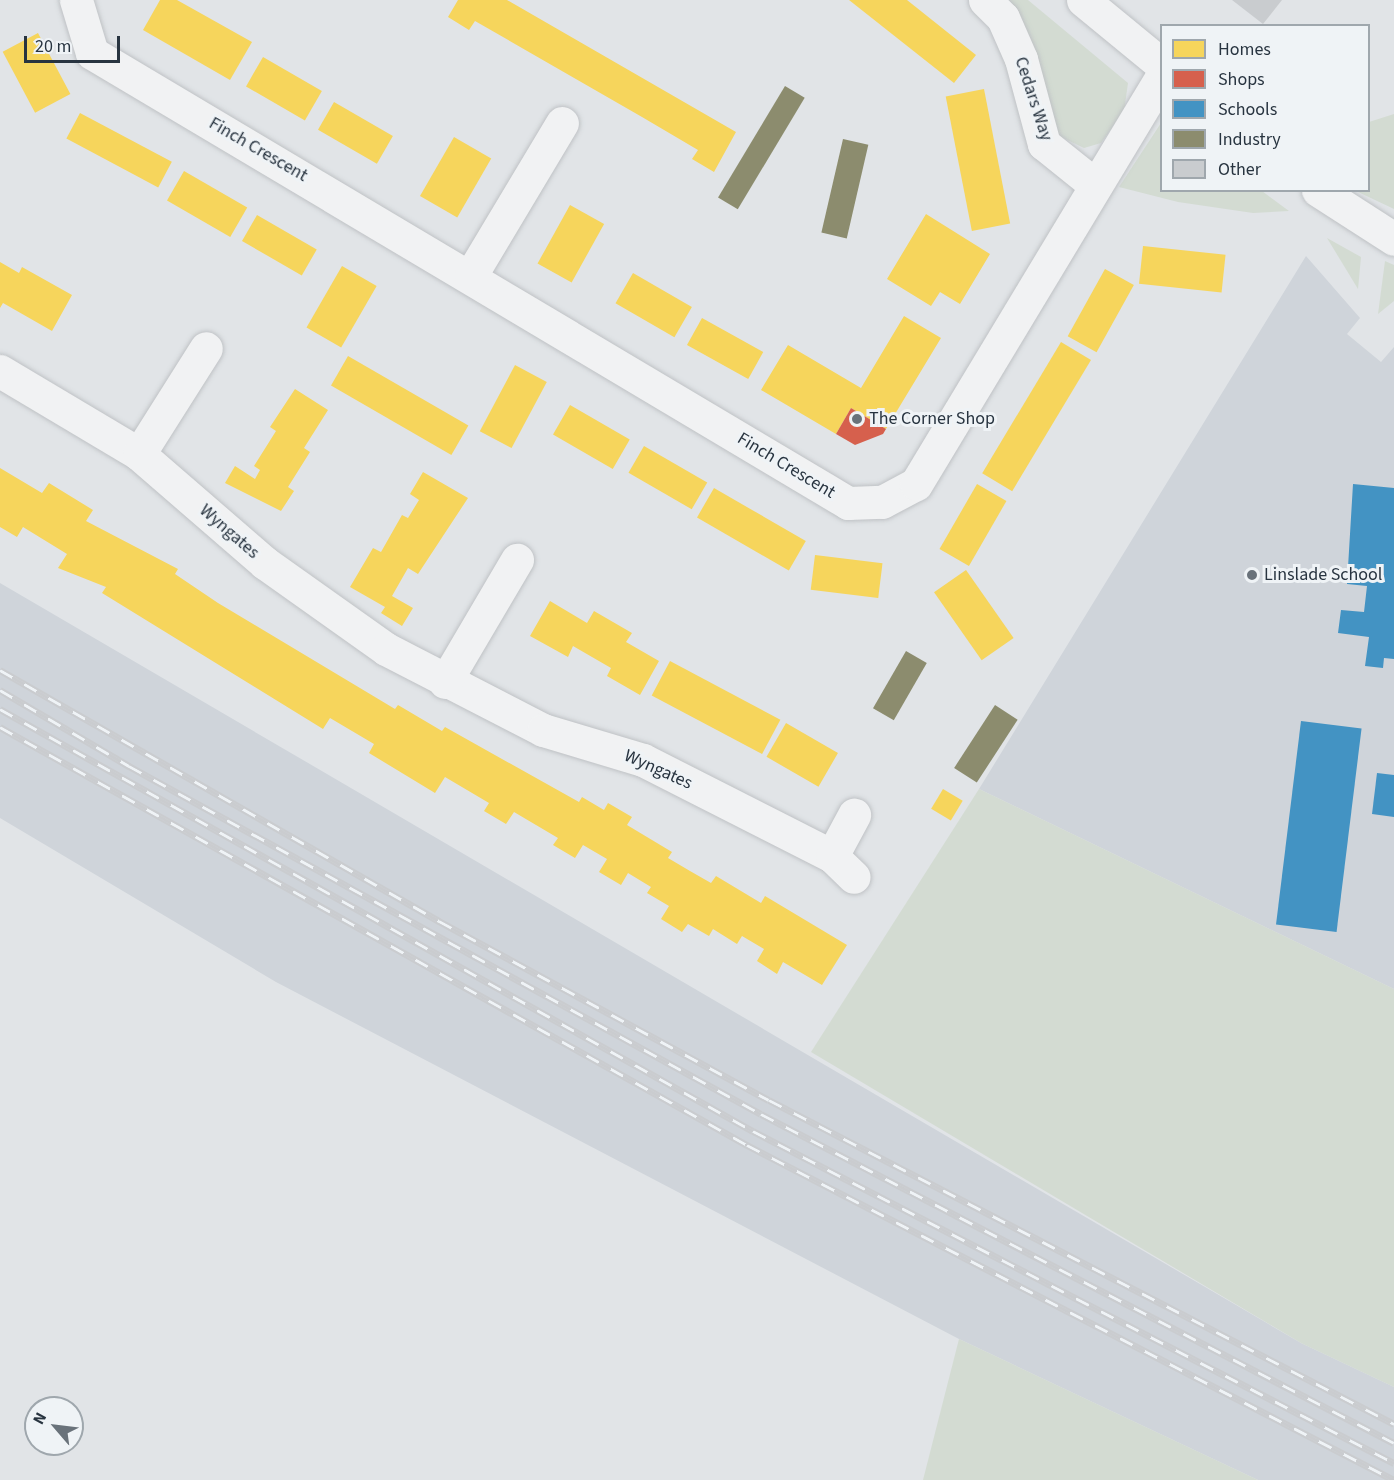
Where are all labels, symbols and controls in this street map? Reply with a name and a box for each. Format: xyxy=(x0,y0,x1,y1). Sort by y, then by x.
scale bar xyxy=(27,24,123,62)
legend xyxy=(1160,24,1370,192)
text: 20 m xyxy=(35,34,71,59)
text: Homes xyxy=(1218,37,1271,62)
street label: Cedars Way xyxy=(1009,54,1057,144)
text: Shops xyxy=(1218,67,1265,92)
text: Schools xyxy=(1218,97,1277,122)
street label: Finch Crescent xyxy=(205,113,311,187)
text: Industry xyxy=(1218,127,1281,152)
text: Other xyxy=(1218,157,1261,182)
place label: The Corner Shop xyxy=(869,408,995,430)
marker: The Corner Shop xyxy=(850,412,864,426)
street label: Finch Crescent xyxy=(733,428,839,504)
street label: Wyngates xyxy=(195,500,263,564)
place label: Linslade School xyxy=(1264,564,1382,586)
marker: Linslade School xyxy=(1245,568,1259,582)
street label: Wyngates xyxy=(621,745,695,795)
north arrow xyxy=(24,1396,84,1456)
text: N xyxy=(28,1409,52,1428)

